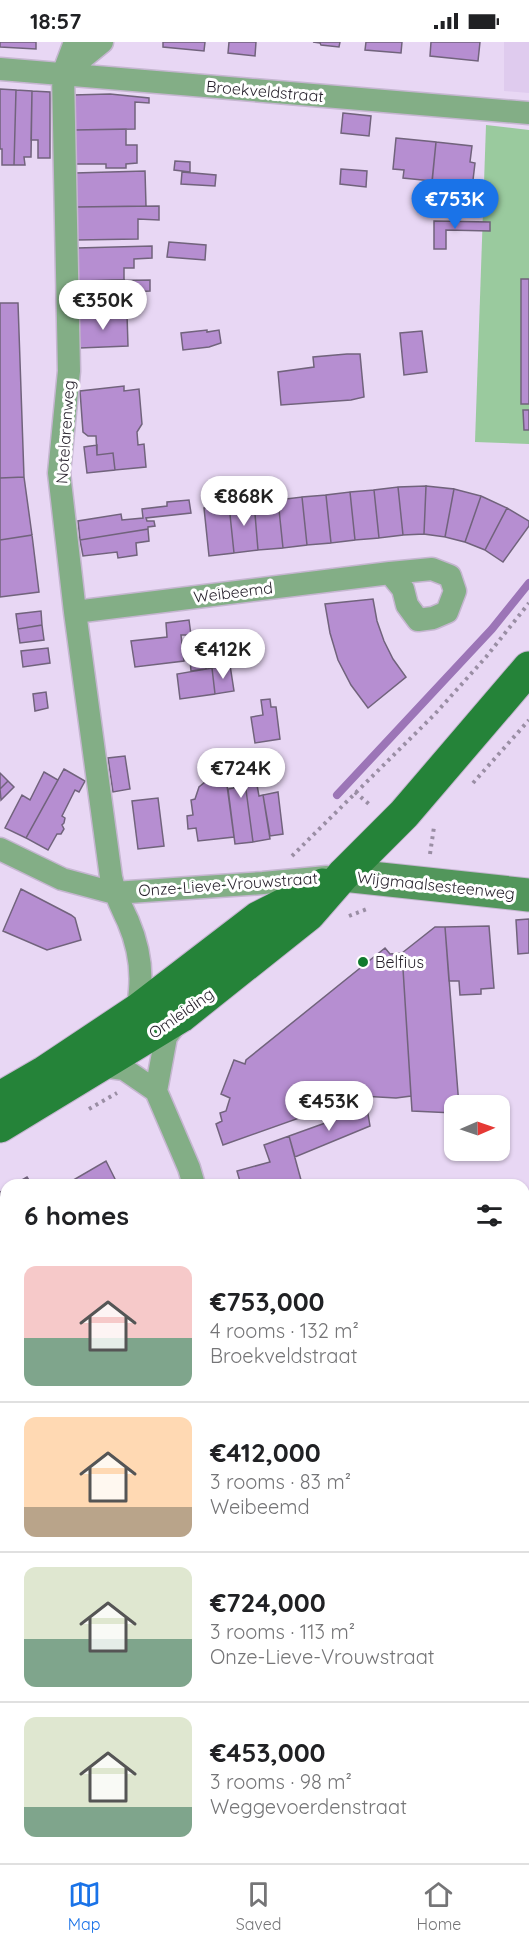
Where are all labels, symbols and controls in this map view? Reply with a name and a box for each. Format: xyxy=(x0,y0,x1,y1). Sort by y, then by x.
text: 18:57 xyxy=(30,7,81,35)
street label: Broekveldstraat xyxy=(205,76,325,106)
pin: €753K xyxy=(413,179,497,230)
text: €753K xyxy=(426,186,484,211)
pin: €350K xyxy=(61,280,145,331)
text: €350K xyxy=(73,287,133,312)
street label: Notelarenweg xyxy=(51,379,79,485)
pin: €868K xyxy=(202,476,286,527)
text: €868K xyxy=(215,483,273,508)
street label: Weibeemd xyxy=(192,577,274,607)
pin: €412K xyxy=(181,629,265,680)
text: €412K xyxy=(195,636,251,661)
pin: €724K xyxy=(199,748,283,799)
text: €724K xyxy=(211,755,271,780)
street label: Wijgmaalsesteenweg xyxy=(356,867,516,903)
street label: Onze-Lieve-Vrouwstraat xyxy=(138,868,318,900)
place label: Belfius xyxy=(375,952,424,972)
marker: Belfius xyxy=(356,955,370,969)
street label: Omleiding xyxy=(144,983,218,1043)
pin: €453K xyxy=(287,1081,371,1132)
text: €453K xyxy=(299,1088,359,1113)
north arrow xyxy=(444,1095,510,1161)
map controls xyxy=(444,1095,510,1161)
text: 6 homes xyxy=(24,1199,129,1232)
icon: filters xyxy=(473,1199,506,1232)
text: €753,000 xyxy=(210,1285,325,1318)
icon: home xyxy=(72,1290,144,1362)
text: 4 rooms · 132 m² xyxy=(210,1318,359,1343)
text: Broekveldstraat xyxy=(210,1343,358,1368)
text: €412,000 xyxy=(210,1436,321,1469)
icon: home xyxy=(72,1441,144,1513)
text: 3 rooms · 83 m² xyxy=(210,1469,351,1494)
text: Weibeemd xyxy=(210,1494,310,1519)
text: €724,000 xyxy=(210,1586,326,1619)
icon: home xyxy=(72,1591,144,1663)
text: 3 rooms · 113 m² xyxy=(210,1619,355,1644)
text: Onze-Lieve-Vrouwstraat xyxy=(210,1644,435,1669)
text: €453,000 xyxy=(210,1736,326,1769)
icon: home xyxy=(72,1741,144,1813)
text: 3 rooms · 98 m² xyxy=(210,1769,352,1794)
text: Weggevoerdenstraat xyxy=(210,1794,407,1819)
tab: Map xyxy=(68,1878,101,1934)
tab: Saved xyxy=(236,1878,281,1934)
tab: Home xyxy=(417,1878,461,1934)

